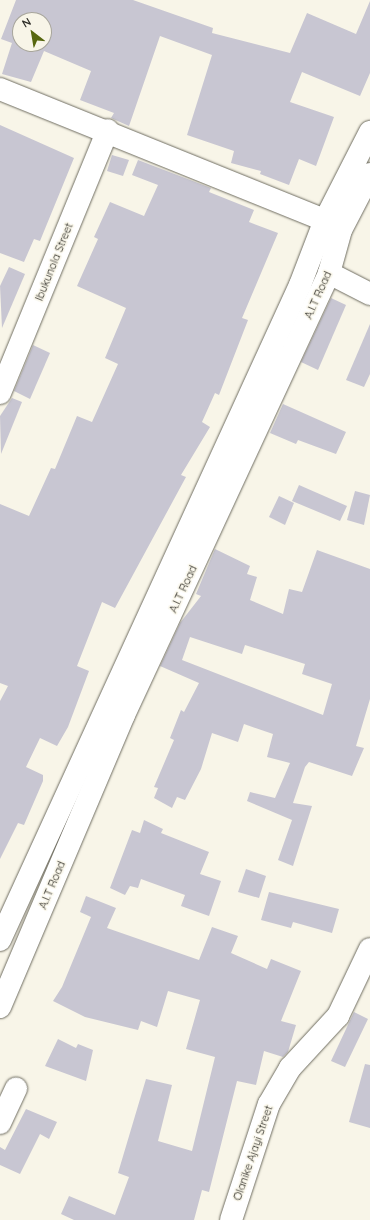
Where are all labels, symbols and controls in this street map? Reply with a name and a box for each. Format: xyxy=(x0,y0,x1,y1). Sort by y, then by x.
north arrow xyxy=(12,12,52,52)
text: N xyxy=(19,14,33,31)
street label: Ibukunola Street xyxy=(32,221,76,303)
street label: A.I.T Road xyxy=(302,269,334,321)
street label: A.I.T Road xyxy=(166,563,200,615)
street label: A.I.T Road xyxy=(36,859,68,911)
street label: Olanike Ajayi Street xyxy=(231,1104,275,1202)

